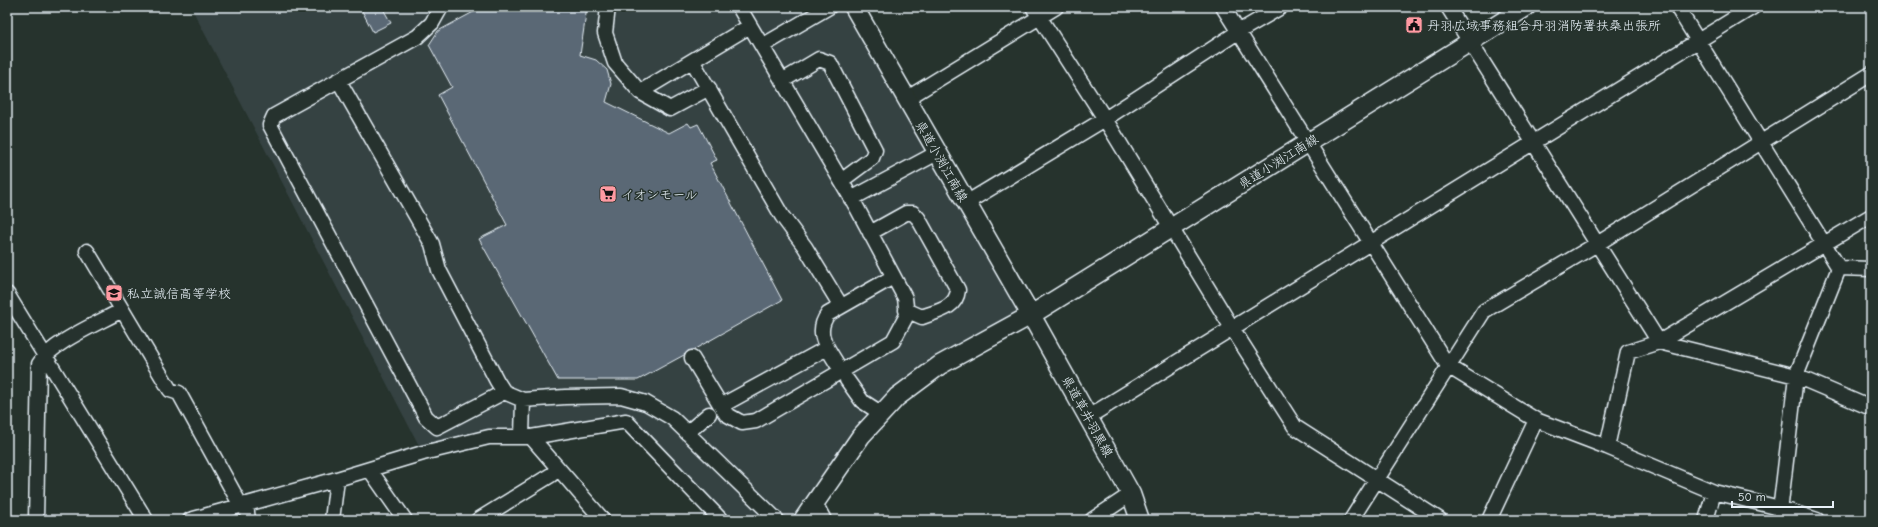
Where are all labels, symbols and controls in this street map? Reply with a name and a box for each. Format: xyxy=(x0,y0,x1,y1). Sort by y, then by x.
public building icon: 丹羽広域事務組合丹羽消防署扶桑出張所 xyxy=(1404,15,1424,35)
place label: 丹羽広域事務組合丹羽消防署扶桑出張所 xyxy=(1427,18,1661,33)
street label: 県道小渕江南線 xyxy=(912,118,971,205)
street label: 県道小渕江南線 xyxy=(1236,130,1322,192)
supermarket icon: イオンモール xyxy=(598,184,618,204)
place label: イオンモール xyxy=(621,187,698,202)
school or university icon: 私立誠信高等学校 xyxy=(104,283,124,303)
place label: 私立誠信高等学校 xyxy=(127,286,231,301)
street label: 県道草井羽黒線 xyxy=(1059,373,1117,461)
scale bar xyxy=(1732,483,1833,509)
text: 50 m xyxy=(1738,490,1766,504)

